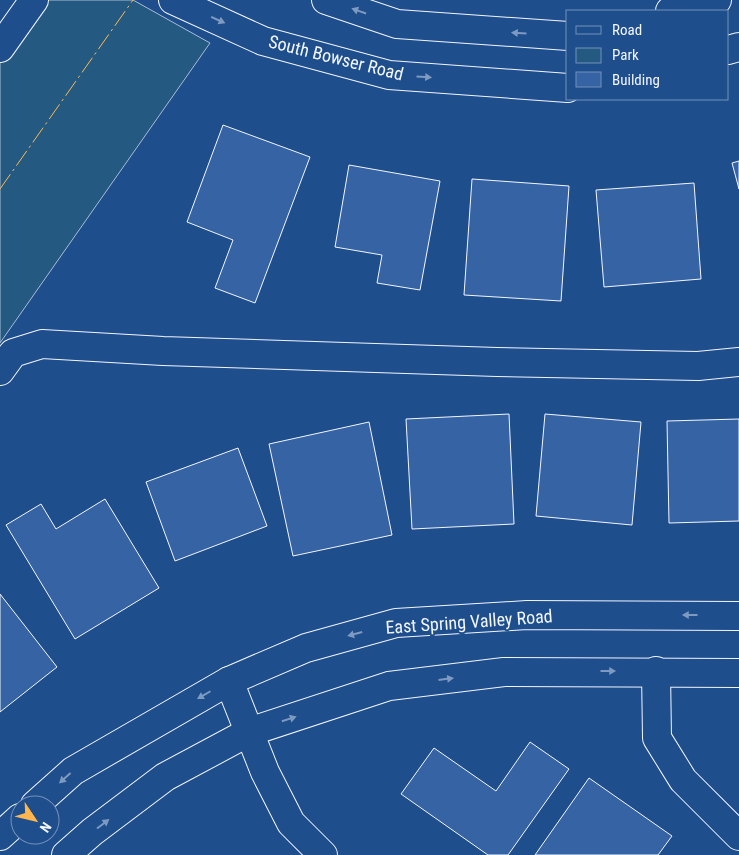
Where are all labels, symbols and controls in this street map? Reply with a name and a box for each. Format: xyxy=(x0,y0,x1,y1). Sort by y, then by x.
one-way arrow xyxy=(351,7,366,15)
legend xyxy=(566,10,729,100)
one-way arrow xyxy=(211,17,225,25)
text: Road xyxy=(612,21,642,39)
one-way arrow xyxy=(511,28,527,36)
street label: South Bowser Road xyxy=(267,31,406,84)
text: Park xyxy=(612,46,639,64)
text: Building xyxy=(612,71,660,89)
one-way arrow xyxy=(416,74,432,82)
street label: East Spring Valley Road xyxy=(385,605,553,638)
one-way arrow xyxy=(682,611,698,619)
one-way arrow xyxy=(347,631,362,639)
one-way arrow xyxy=(600,667,616,675)
one-way arrow xyxy=(438,675,454,683)
one-way arrow xyxy=(198,690,211,699)
one-way arrow xyxy=(282,715,297,723)
one-way arrow xyxy=(59,773,72,784)
north arrow xyxy=(10,795,60,845)
one-way arrow xyxy=(96,818,109,829)
text: N xyxy=(37,819,55,836)

